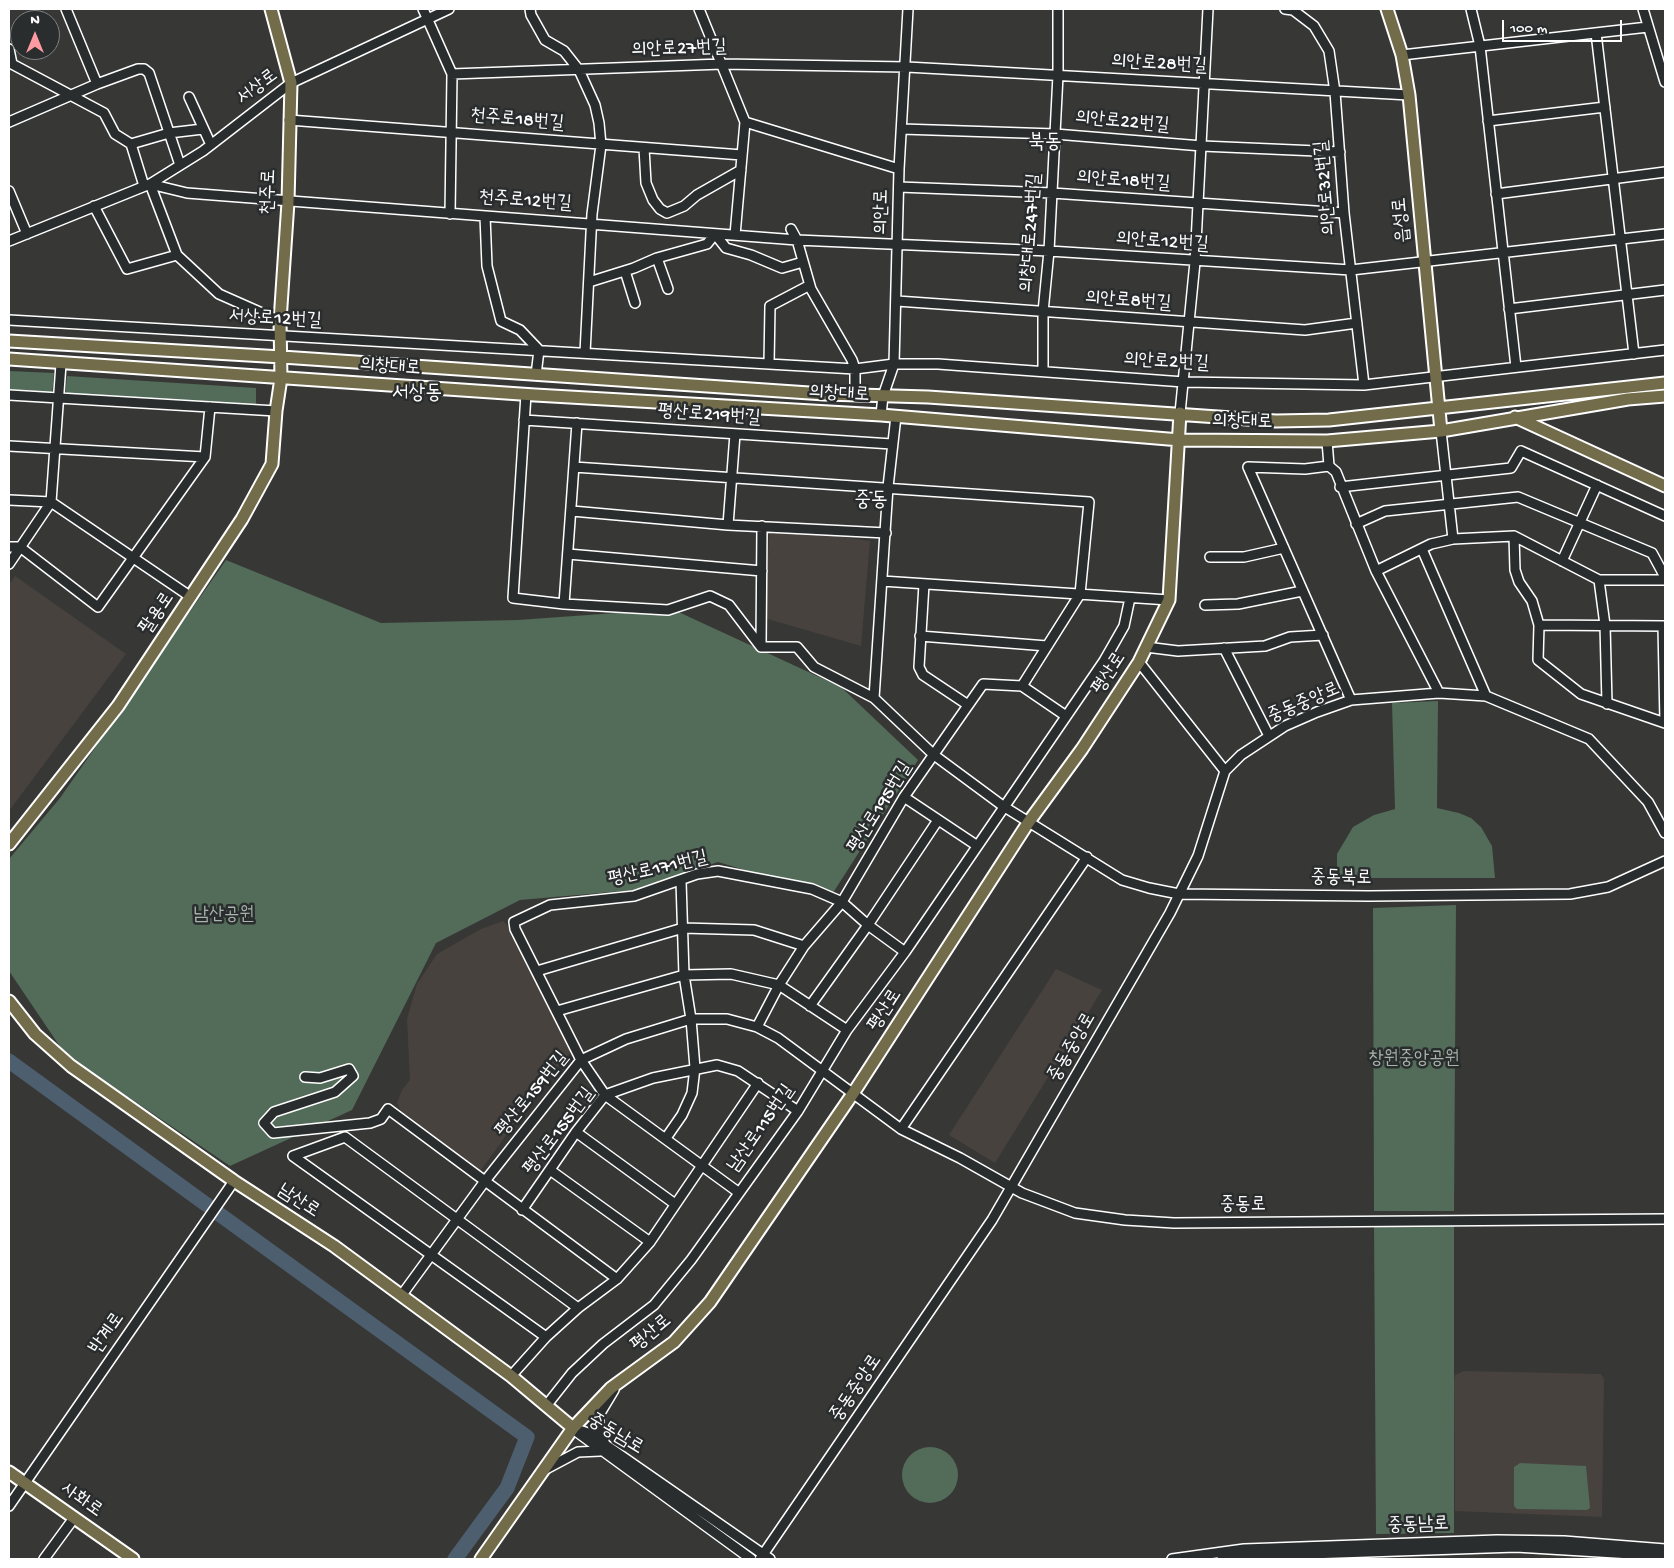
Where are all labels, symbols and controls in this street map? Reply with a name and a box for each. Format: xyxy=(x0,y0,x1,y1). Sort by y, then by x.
north arrow xyxy=(10,10,60,60)
scale bar xyxy=(1504,10,1624,42)
text: N xyxy=(30,12,40,29)
text: 100 m xyxy=(1510,20,1547,38)
street label: 의안로27번길 xyxy=(631,37,727,63)
street label: 의안로28번길 xyxy=(1110,51,1208,79)
street label: 서상로 xyxy=(233,65,283,111)
street label: 천주로18번길 xyxy=(469,106,565,136)
street label: 의안로22번길 xyxy=(1074,108,1170,138)
district label: 북동 xyxy=(1028,131,1062,157)
street label: 의안로32번길 xyxy=(1311,139,1343,237)
street label: 의안로18번길 xyxy=(1075,167,1171,197)
street label: 천주로 xyxy=(258,169,282,215)
street label: 의창대로247번길 xyxy=(1016,172,1048,294)
street label: 천주로12번길 xyxy=(478,187,572,217)
street label: 의안로 xyxy=(871,189,895,235)
street label: 읍성로 xyxy=(1390,196,1416,244)
street label: 의안로12번길 xyxy=(1115,228,1209,258)
street label: 의안로8번길 xyxy=(1084,288,1172,316)
street label: 서상로12번길 xyxy=(228,306,322,334)
street label: 의안로2번길 xyxy=(1123,349,1209,377)
street label: 의창대로 xyxy=(359,354,421,382)
district label: 서상동 xyxy=(392,382,442,408)
street label: 의창대로 xyxy=(808,382,870,408)
street label: 평산로219번길 xyxy=(657,401,761,431)
street label: 의창대로 xyxy=(1211,411,1273,435)
district label: 중동 xyxy=(854,489,888,515)
street label: 팔용로 xyxy=(136,589,180,639)
street label: 평산로 xyxy=(1088,649,1132,699)
street label: 중동중앙로 xyxy=(1264,679,1344,729)
street label: 평산로195번길 xyxy=(844,758,918,858)
street label: 평산로171번길 xyxy=(606,847,710,893)
street label: 중동북로 xyxy=(1310,867,1372,891)
park label: 남산공원 xyxy=(193,905,255,927)
street label: 평산로 xyxy=(864,986,908,1036)
street label: 중동중앙로 xyxy=(1044,1009,1102,1087)
street label: 평산로159번길 xyxy=(492,1048,574,1142)
park label: 창원중앙공원 xyxy=(1368,1049,1460,1071)
street label: 남산로115번길 xyxy=(723,1081,801,1177)
street label: 평산로155번길 xyxy=(520,1084,600,1180)
street label: 남산로 xyxy=(273,1180,323,1224)
street label: 중동로 xyxy=(1220,1195,1266,1217)
street label: 반계로 xyxy=(86,1309,130,1359)
street label: 평산로 xyxy=(627,1311,677,1357)
street label: 중동중앙로 xyxy=(826,1351,888,1427)
street label: 중동남로 xyxy=(583,1409,647,1461)
street label: 사화로 xyxy=(56,1479,106,1523)
street label: 중동남로 xyxy=(1387,1514,1449,1538)

